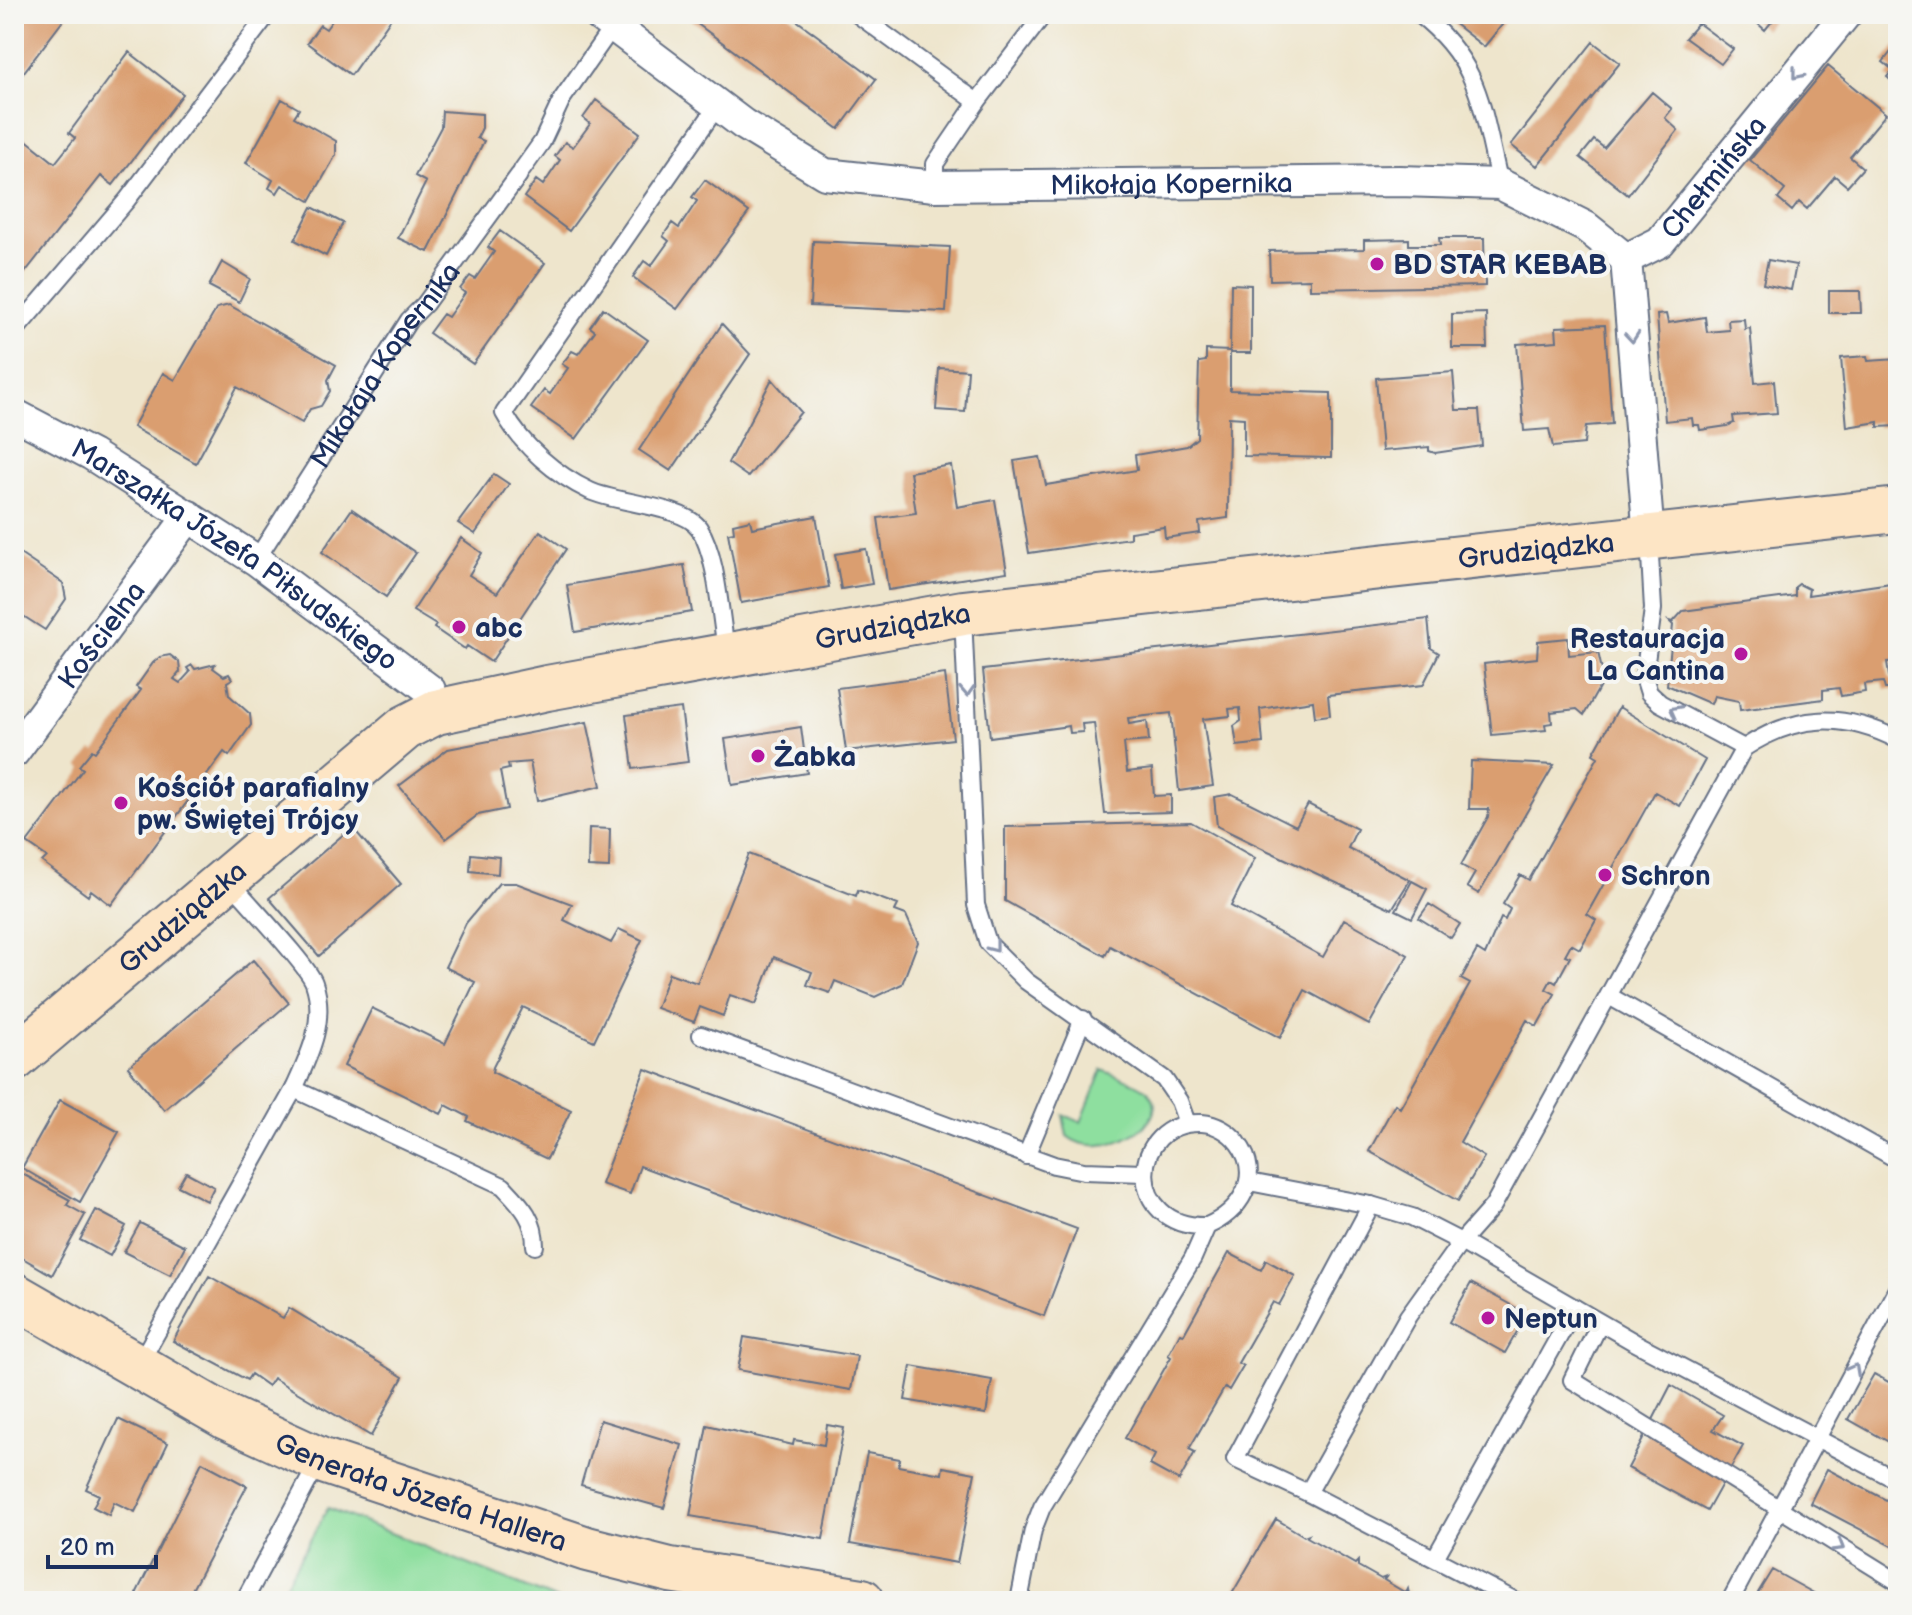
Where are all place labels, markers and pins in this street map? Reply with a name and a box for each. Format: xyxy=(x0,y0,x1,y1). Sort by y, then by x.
place label: BD STAR KEBAB xyxy=(1393,249,1608,282)
marker: BD STAR KEBAB xyxy=(1368,255,1386,273)
place label: abc xyxy=(475,612,523,645)
marker: abc xyxy=(450,618,468,636)
place label: Restauracja La Cantina xyxy=(1570,623,1725,688)
marker: Restauracja La Cantina xyxy=(1732,645,1750,663)
place label: Żabka xyxy=(774,739,856,774)
marker: Żabka xyxy=(749,747,767,765)
place label: Kościół parafialny pw. Świętej Trójcy xyxy=(137,772,369,837)
marker: Kościół parafialny pw. Świętej Trójcy xyxy=(112,794,130,812)
place label: Schron xyxy=(1621,860,1711,893)
marker: Schron xyxy=(1596,866,1614,884)
place label: Neptun xyxy=(1504,1303,1598,1336)
marker: Neptun xyxy=(1479,1309,1497,1327)

